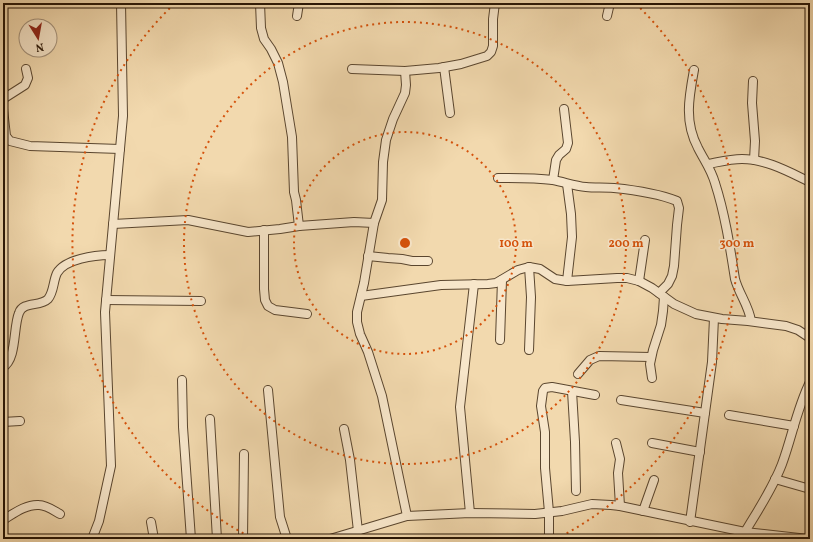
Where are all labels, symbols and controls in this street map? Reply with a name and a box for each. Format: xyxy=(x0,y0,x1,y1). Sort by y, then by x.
north arrow xyxy=(18,18,58,58)
text: N xyxy=(34,38,45,54)
centre of rings xyxy=(398,236,412,250)
text: 100 m xyxy=(499,236,533,252)
text: 200 m xyxy=(608,236,644,252)
text: 300 m xyxy=(720,236,755,252)

